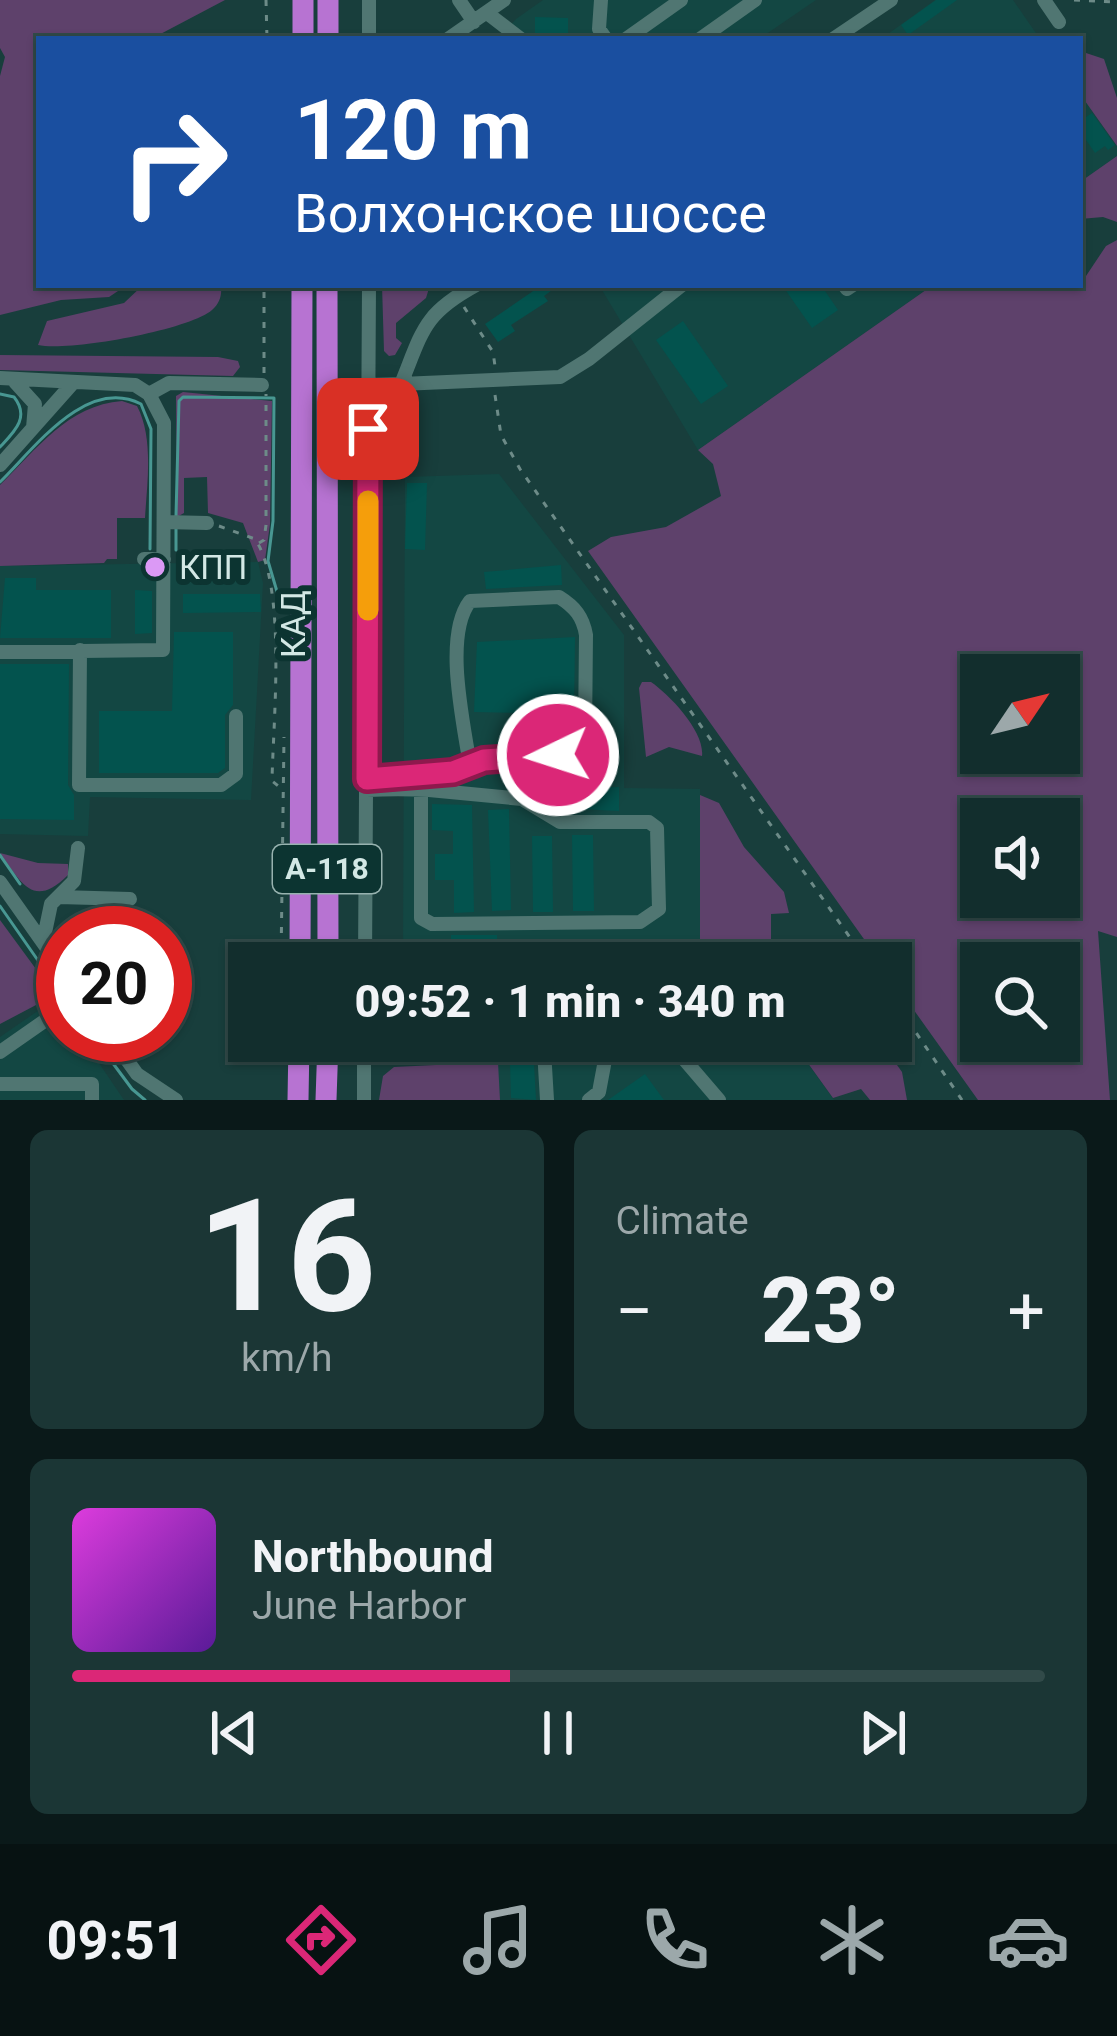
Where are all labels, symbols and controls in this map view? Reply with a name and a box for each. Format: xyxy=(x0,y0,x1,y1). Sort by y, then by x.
text: 120 m xyxy=(294,81,532,180)
icon: right xyxy=(96,84,252,240)
text: Волхонское шоссе xyxy=(294,182,767,245)
pin xyxy=(317,378,419,480)
icon: arrive xyxy=(335,396,401,462)
place label: КПП xyxy=(179,548,247,587)
marker: КПП xyxy=(142,554,168,580)
street label: КАД xyxy=(274,590,313,658)
north arrow xyxy=(960,654,1080,774)
map controls xyxy=(960,654,1080,1062)
position arrow xyxy=(495,692,621,818)
button: sound xyxy=(960,798,1080,918)
road number: А-118 xyxy=(273,845,381,893)
speed limit sign: 20 xyxy=(36,906,192,1062)
button: search xyxy=(960,942,1080,1062)
text: 09:52 · 1 min · 340 m xyxy=(354,975,786,1028)
text: 16 xyxy=(197,1165,376,1348)
text: Climate xyxy=(616,1198,749,1244)
text: 23° xyxy=(761,1259,900,1364)
text: − xyxy=(616,1273,653,1350)
text: + xyxy=(1008,1273,1045,1350)
text: km/h xyxy=(241,1335,333,1381)
text: Northbound xyxy=(252,1530,494,1583)
text: June Harbor xyxy=(252,1583,467,1629)
icon: previous xyxy=(201,1700,267,1766)
icon: pause xyxy=(525,1700,591,1766)
icon: next xyxy=(850,1700,916,1766)
icon: directions xyxy=(279,1898,363,1982)
icon: music xyxy=(456,1898,540,1982)
icon: phone xyxy=(633,1898,717,1982)
icon: climate xyxy=(810,1898,894,1982)
icon: car xyxy=(986,1898,1070,1982)
text: 09:51 xyxy=(46,1909,186,1972)

